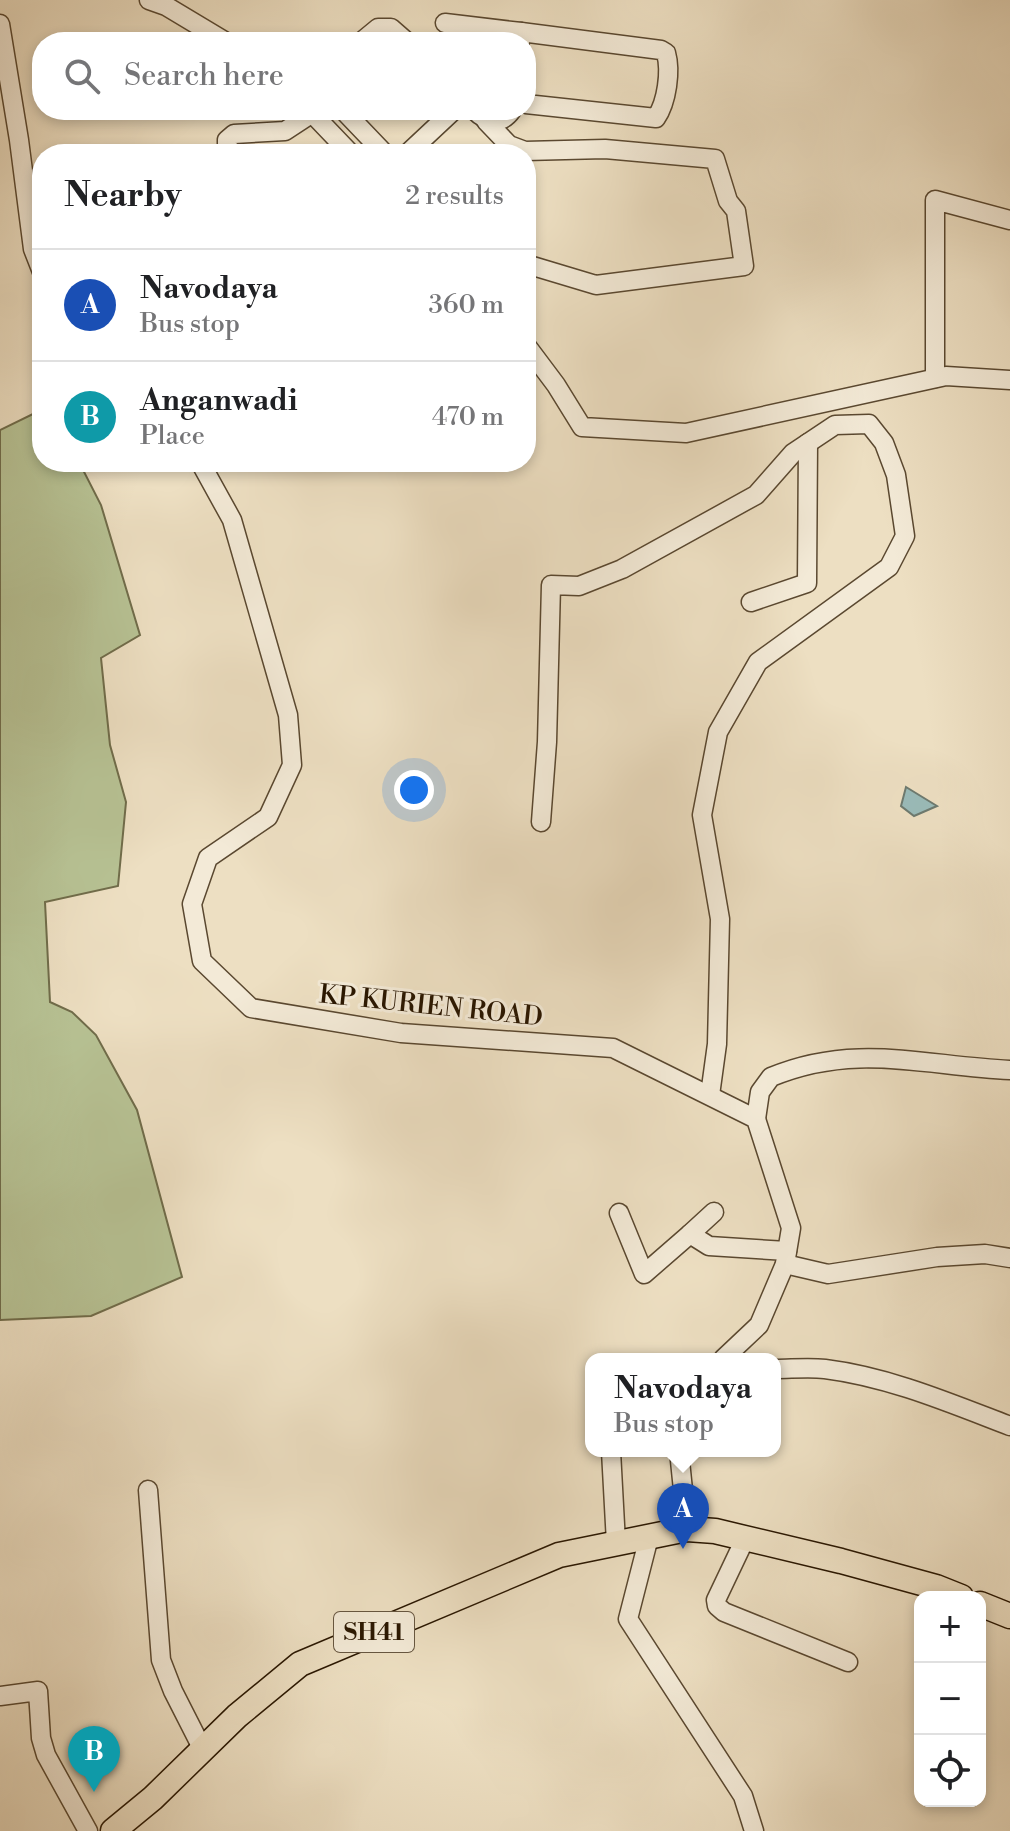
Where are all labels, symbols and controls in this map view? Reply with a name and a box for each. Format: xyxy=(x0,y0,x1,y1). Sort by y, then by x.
search box xyxy=(32,32,536,120)
icon: search xyxy=(60,54,104,98)
text: Search here xyxy=(124,57,284,95)
text: Nearby xyxy=(64,175,182,217)
text: 2 results xyxy=(405,180,504,212)
text: Navodaya xyxy=(140,270,278,308)
text: A xyxy=(81,289,99,321)
text: 360 m xyxy=(429,289,504,321)
text: Bus stop xyxy=(140,308,240,340)
text: Anganwadi xyxy=(140,382,298,420)
text: B xyxy=(80,401,100,433)
text: 470 m xyxy=(432,401,504,433)
text: Place xyxy=(140,420,205,452)
your location xyxy=(394,770,434,810)
street label: KP KURIEN ROAD xyxy=(317,978,544,1034)
popup xyxy=(585,1353,781,1457)
text: Navodaya xyxy=(614,1370,752,1408)
text: Bus stop xyxy=(614,1408,714,1440)
pin: A xyxy=(657,1483,709,1549)
map controls xyxy=(914,1591,986,1807)
button: + xyxy=(914,1591,986,1663)
road number: SH41 xyxy=(334,1612,414,1652)
button: − xyxy=(914,1663,986,1735)
pin: B xyxy=(68,1726,120,1792)
button: locate xyxy=(914,1735,986,1807)

